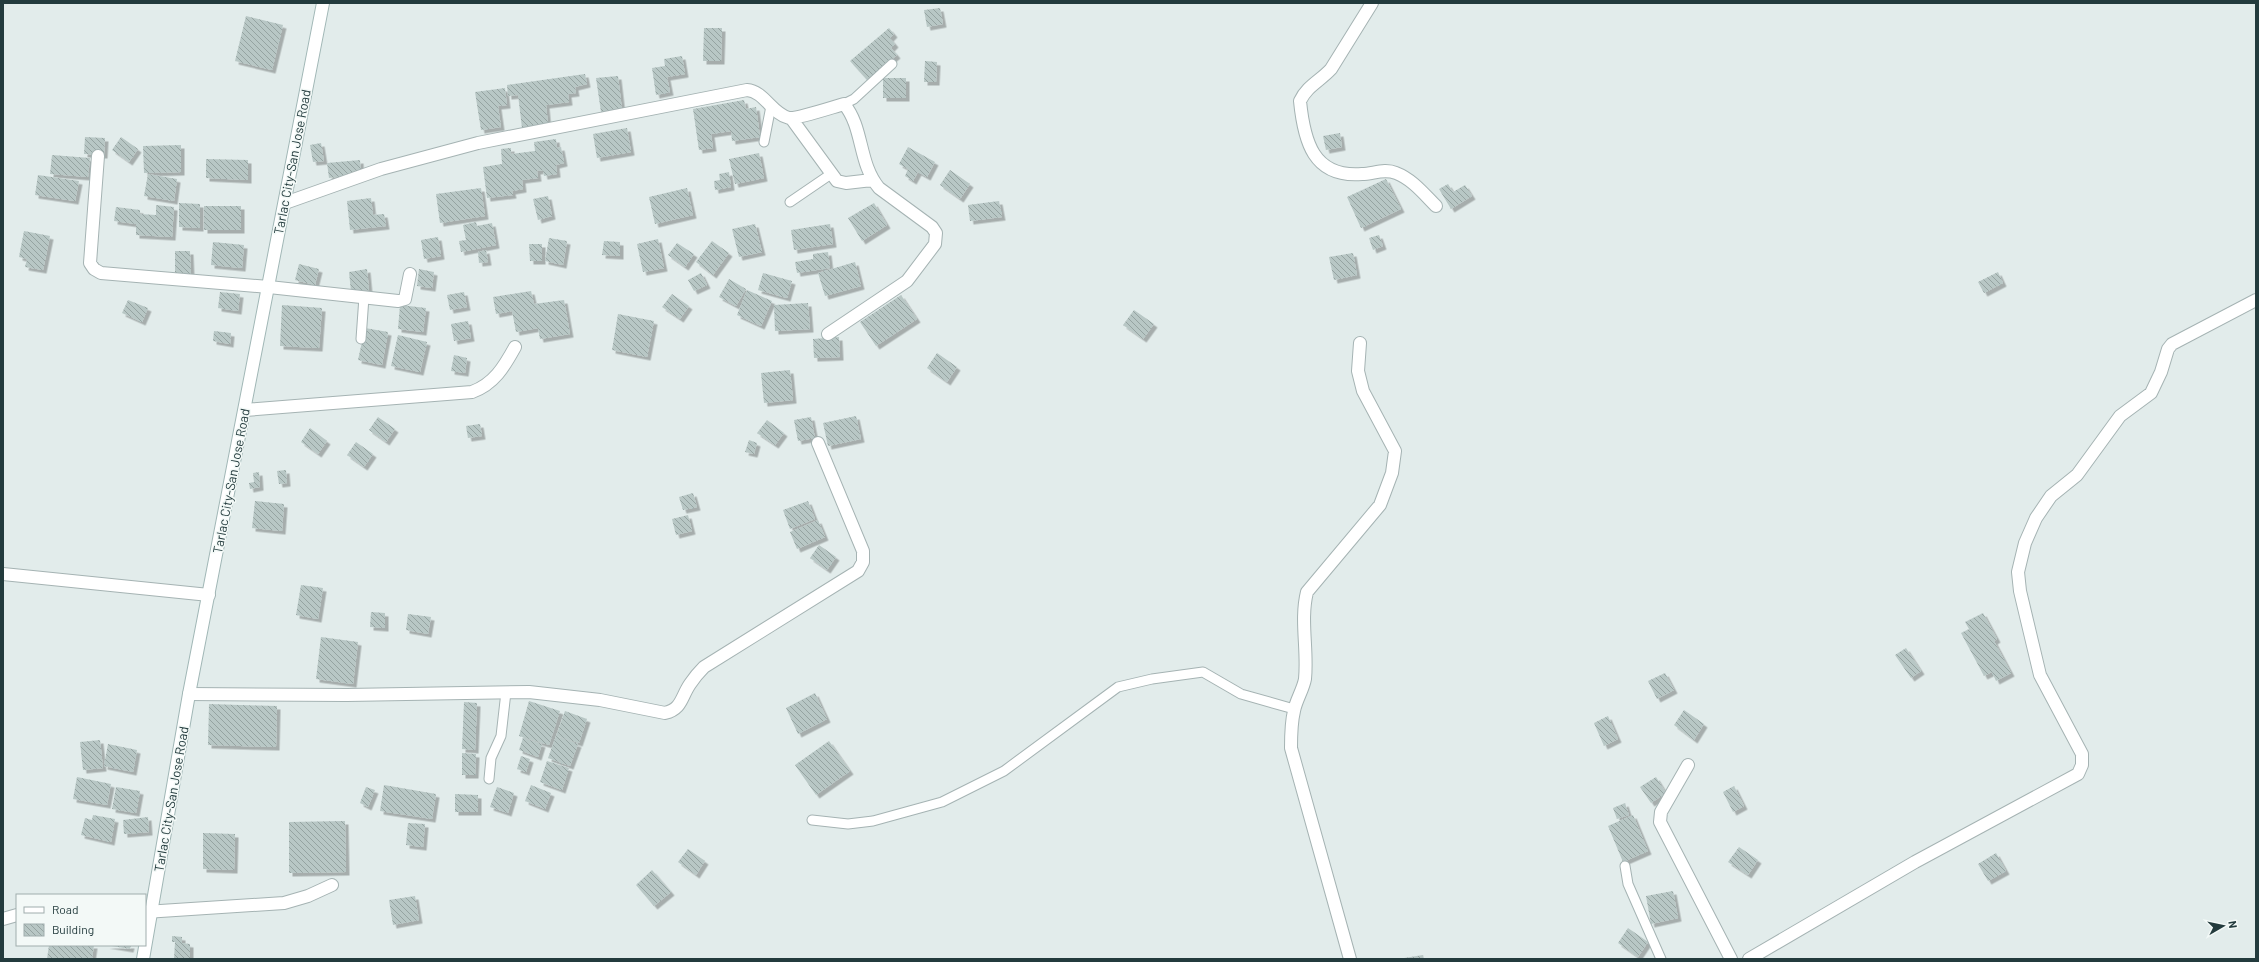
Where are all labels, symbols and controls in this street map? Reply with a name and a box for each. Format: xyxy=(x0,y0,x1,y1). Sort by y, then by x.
street label: Tarlac City-San Jose Road xyxy=(270,88,314,236)
street label: Tarlac City-San Jose Road xyxy=(209,407,253,555)
street label: Tarlac City-San Jose Road xyxy=(150,725,192,873)
legend xyxy=(16,894,146,946)
text: Road xyxy=(52,902,79,916)
north arrow xyxy=(2203,906,2243,946)
text: N xyxy=(2226,920,2240,929)
text: Building xyxy=(52,922,94,936)

